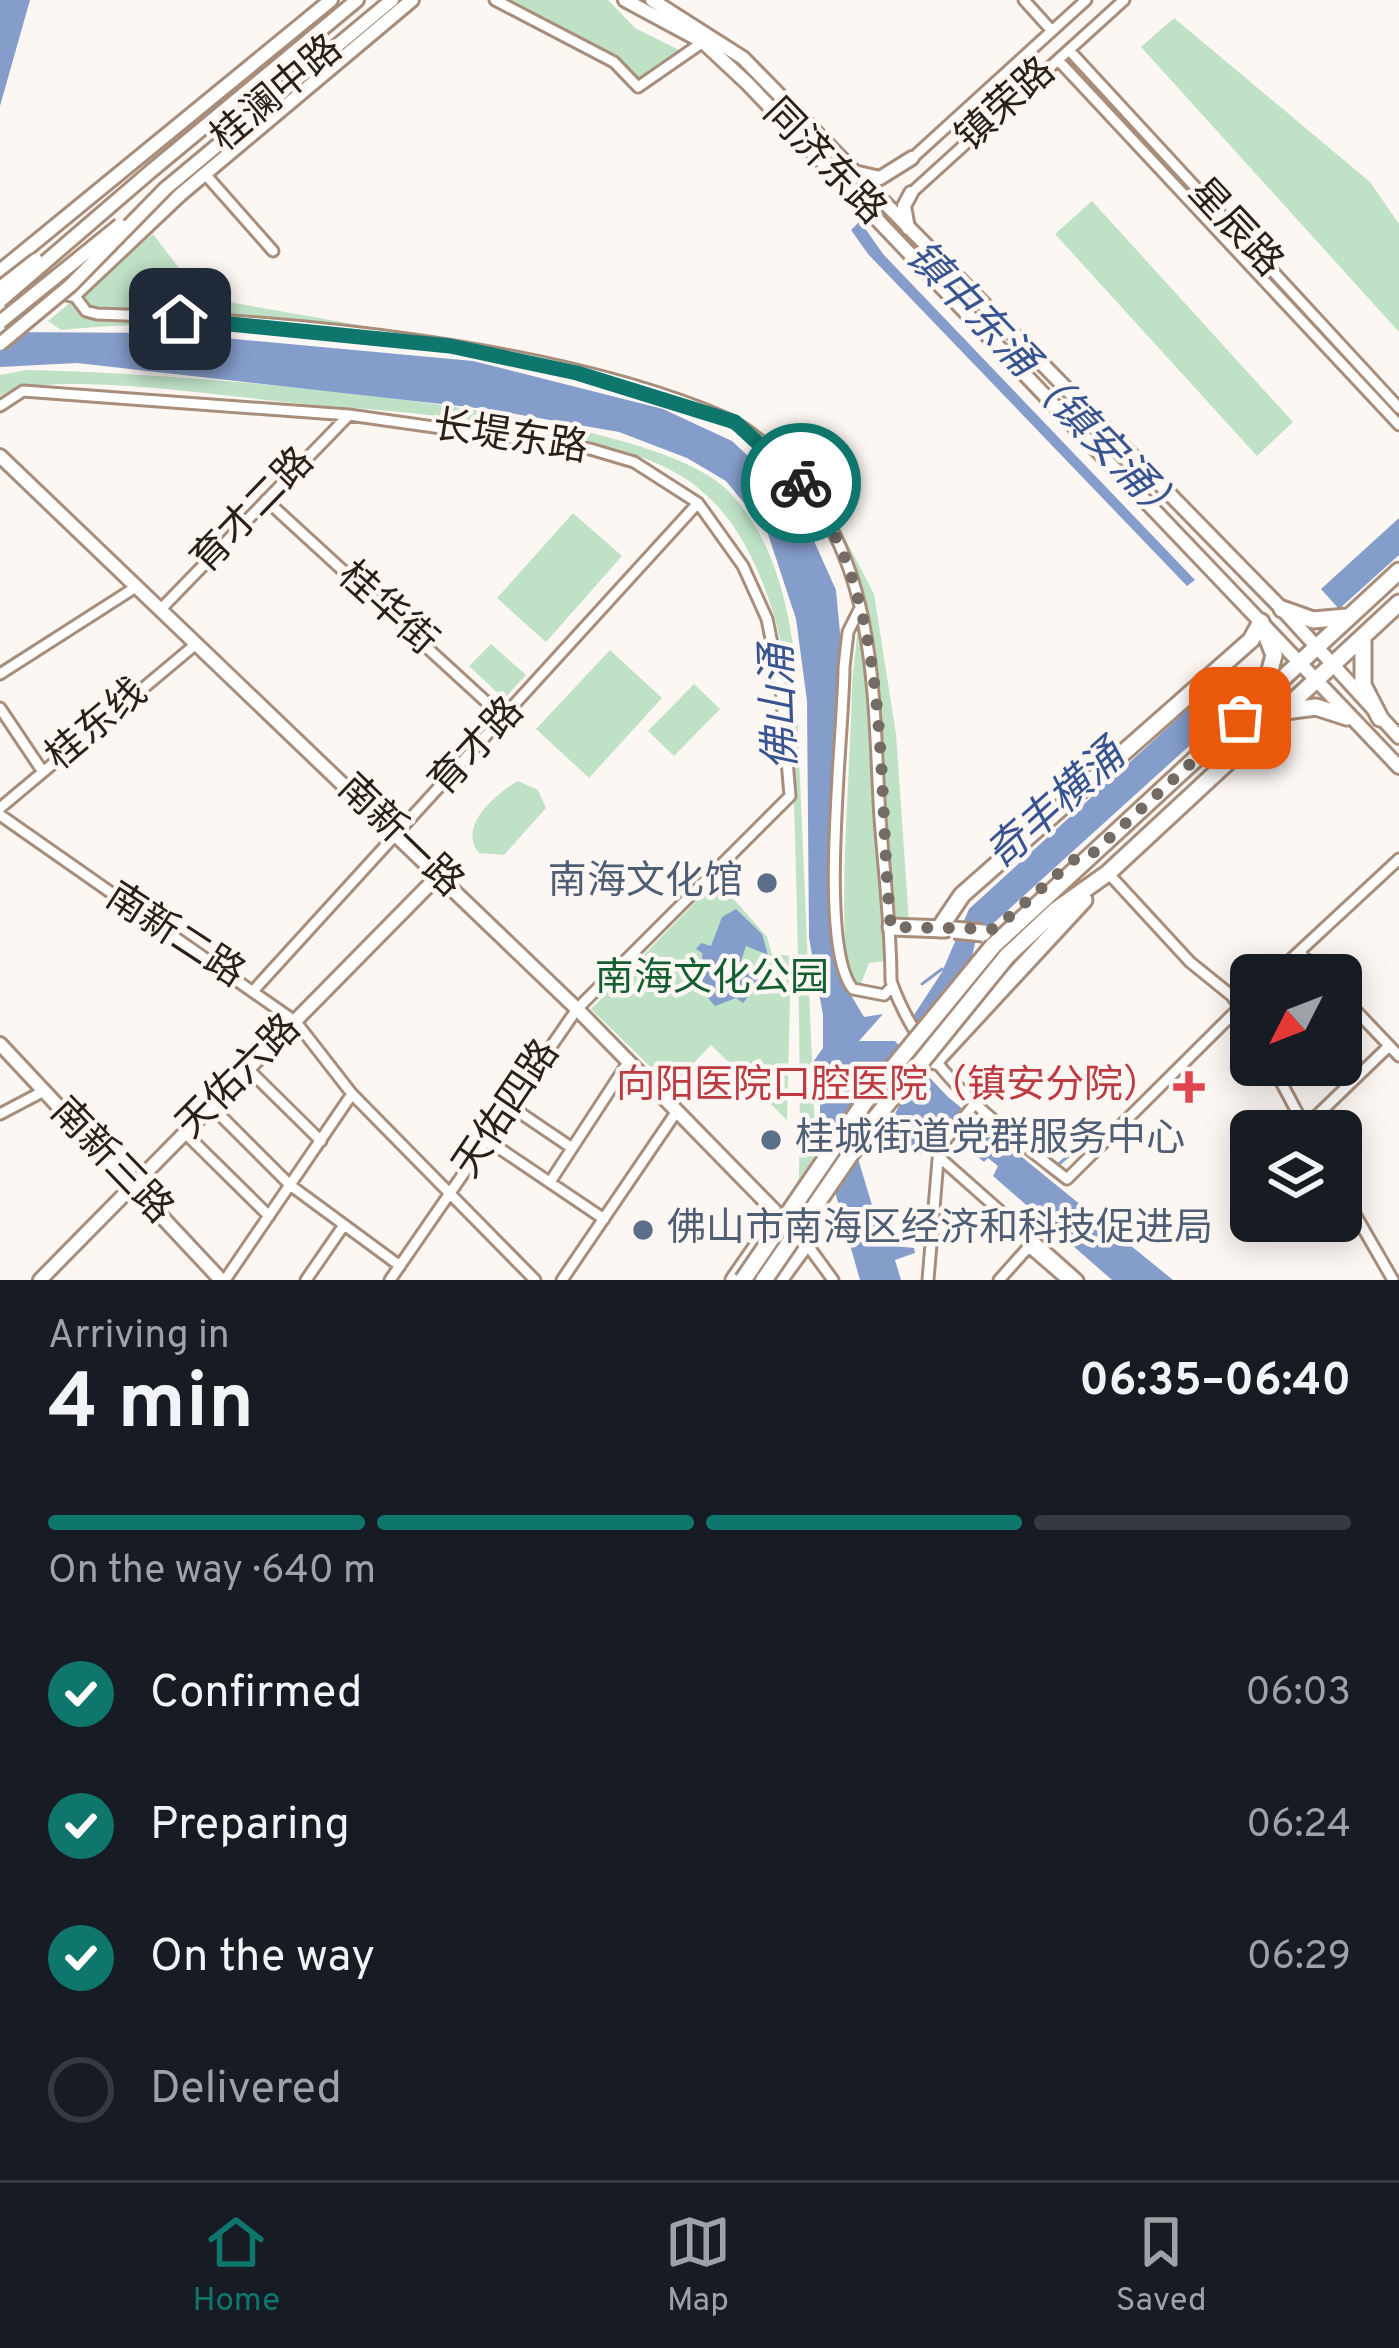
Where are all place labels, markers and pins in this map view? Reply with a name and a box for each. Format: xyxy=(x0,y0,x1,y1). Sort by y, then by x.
pin xyxy=(129,268,231,370)
pin xyxy=(1189,667,1291,769)
place label: 南海文化馆 xyxy=(548,859,743,908)
marker: 南海文化馆 xyxy=(754,870,780,896)
place label: 向阳医院口腔医院（镇安分院） xyxy=(616,1063,1162,1112)
marker: 向阳医院口腔医院（镇安分院） xyxy=(1173,1071,1205,1103)
place label: 桂城街道党群服务中心 xyxy=(795,1116,1185,1165)
marker: 桂城街道党群服务中心 xyxy=(758,1127,784,1153)
place label: 佛山市南海区经济和科技促进局 xyxy=(667,1206,1213,1255)
marker: 佛山市南海区经济和科技促进局 xyxy=(630,1217,656,1243)

